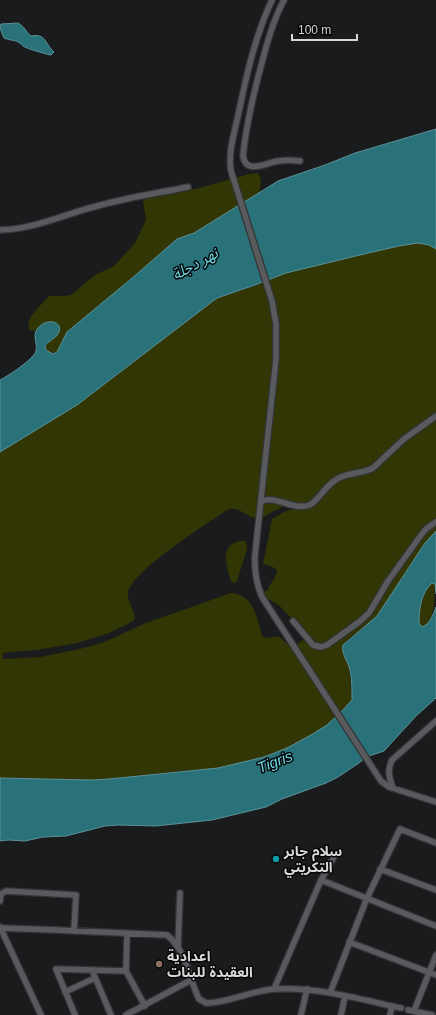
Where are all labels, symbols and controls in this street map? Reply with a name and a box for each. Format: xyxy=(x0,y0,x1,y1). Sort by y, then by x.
scale bar xyxy=(292,16,357,42)
text: 100 m xyxy=(298,23,331,37)
water label: نهر دجلة xyxy=(169,243,223,284)
water label: Tigris xyxy=(255,747,295,776)
place label: سلام جابر التكريتي xyxy=(283,843,342,878)
marker: سلام جابر التكريتي xyxy=(271,854,281,864)
place label: اعدادية العقيدة للبنات xyxy=(167,948,253,980)
marker: اعدادية العقيدة للبنات xyxy=(154,959,164,969)

